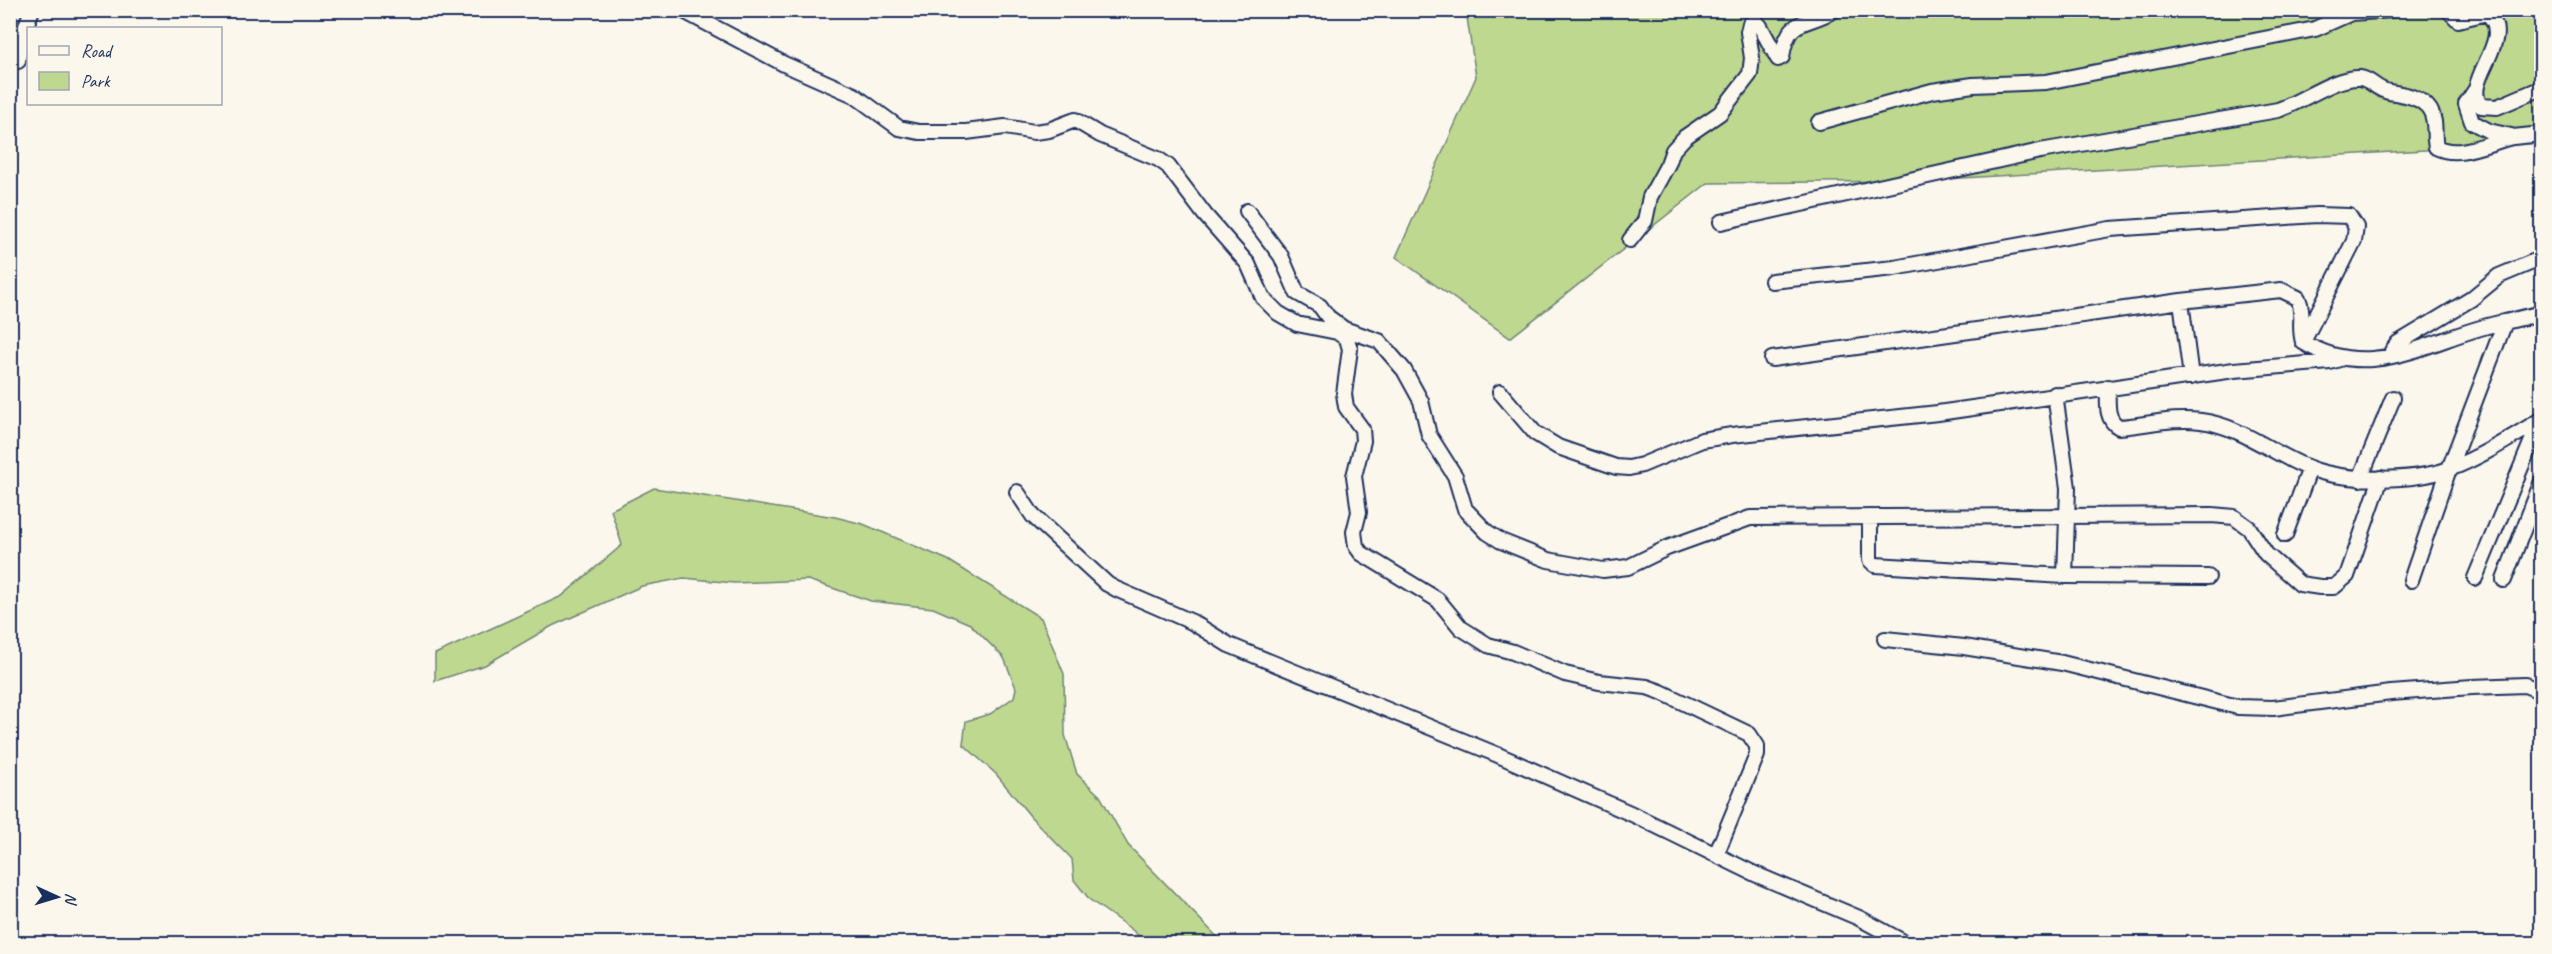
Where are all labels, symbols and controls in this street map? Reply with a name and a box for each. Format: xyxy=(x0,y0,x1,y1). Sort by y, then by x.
legend xyxy=(27,27,222,105)
text: Road xyxy=(81,40,114,62)
text: Park xyxy=(81,70,111,92)
north arrow xyxy=(27,867,87,927)
text: N xyxy=(60,892,81,907)

